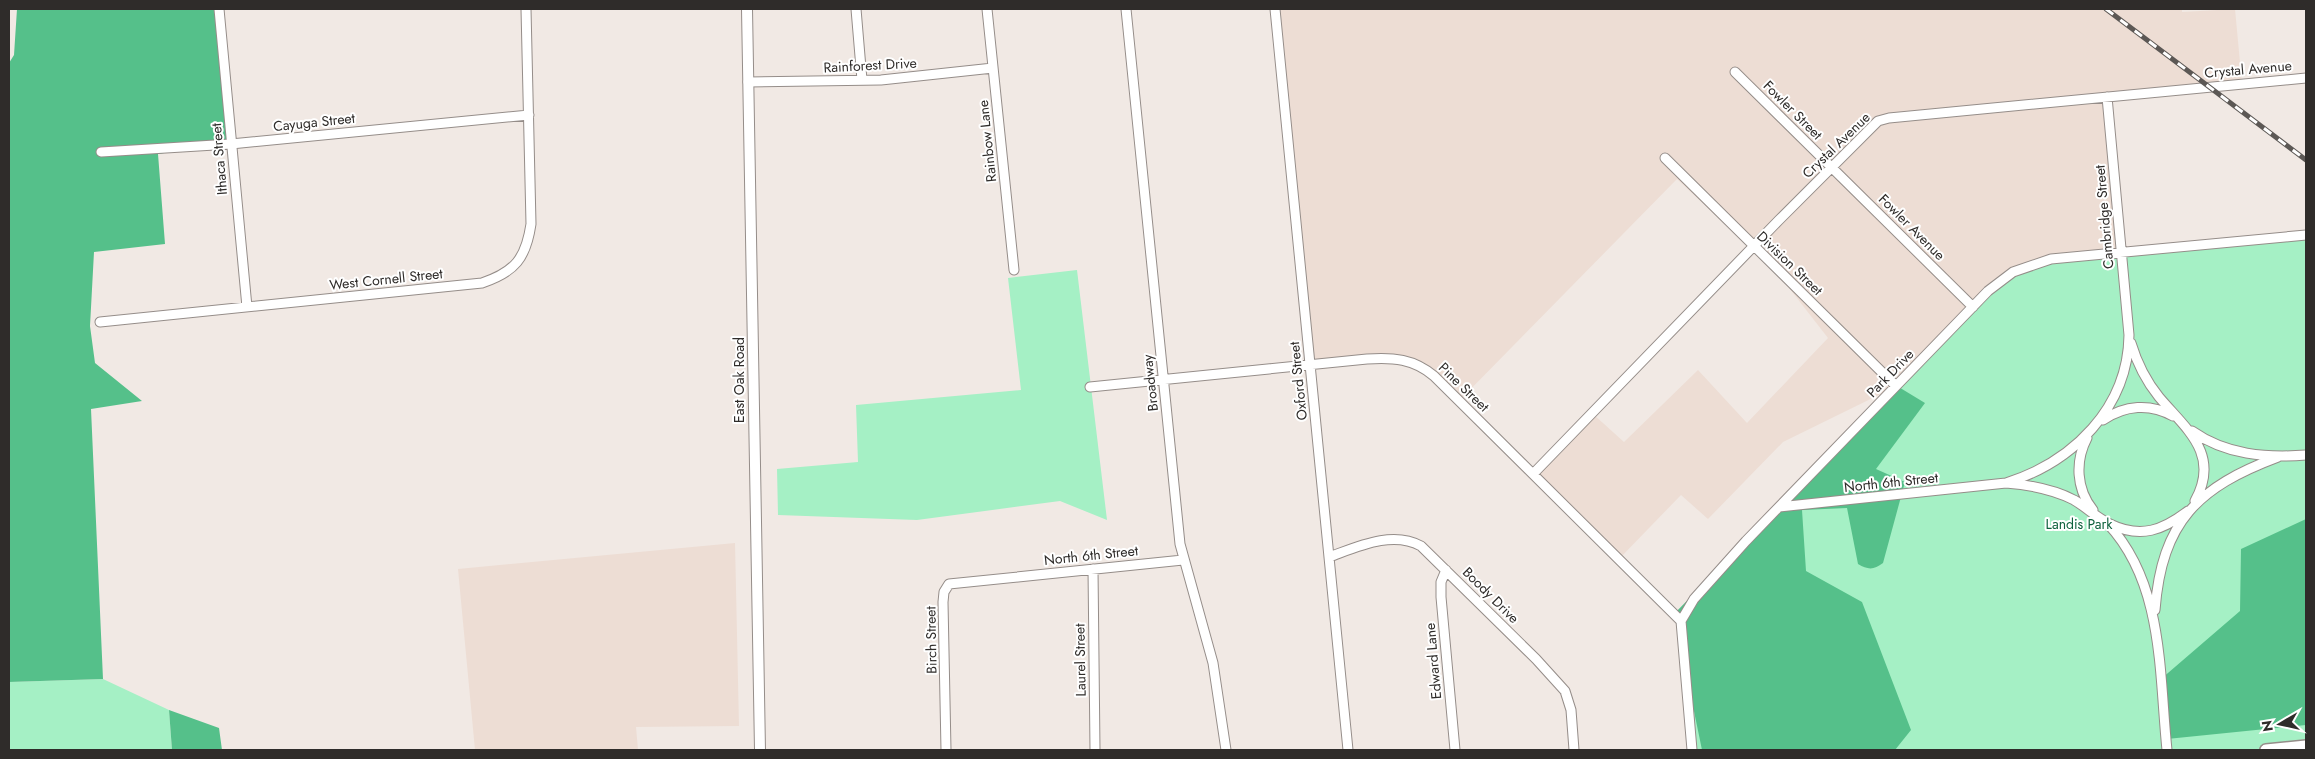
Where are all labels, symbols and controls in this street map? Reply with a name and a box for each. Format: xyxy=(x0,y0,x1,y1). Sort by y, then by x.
street label: Rainforest Drive xyxy=(823,53,917,77)
street label: Crystal Avenue xyxy=(2203,55,2293,83)
street label: Fowler Street xyxy=(1759,76,1828,145)
street label: Rainbow Lane xyxy=(973,99,1001,183)
street label: Crystal Avenue xyxy=(1797,107,1875,183)
street label: Cayuga Street xyxy=(272,108,356,136)
street label: Ithaca Street xyxy=(206,122,232,196)
street label: Cambridge Street xyxy=(2089,163,2119,270)
street label: Fowler Avenue xyxy=(1874,189,1950,265)
street label: Division Street xyxy=(1753,226,1828,300)
street label: West Cornell Street xyxy=(328,263,444,295)
street label: East Oak Road xyxy=(729,337,749,423)
street label: Oxford Street xyxy=(1284,340,1312,421)
street label: Park Drive xyxy=(1862,344,1918,402)
street label: Broadway xyxy=(1137,353,1163,412)
street label: Pine Street xyxy=(1434,358,1494,417)
street label: North 6th Street xyxy=(1843,467,1940,497)
park label: Landis Park xyxy=(2046,514,2113,534)
street label: North 6th Street xyxy=(1043,540,1140,570)
street label: Boody Drive xyxy=(1458,562,1524,628)
street label: Birch Street xyxy=(920,605,942,674)
street label: Edward Lane xyxy=(1420,622,1446,700)
street label: Laurel Street xyxy=(1069,623,1091,697)
north arrow xyxy=(2255,699,2305,749)
text: N xyxy=(2256,719,2278,733)

